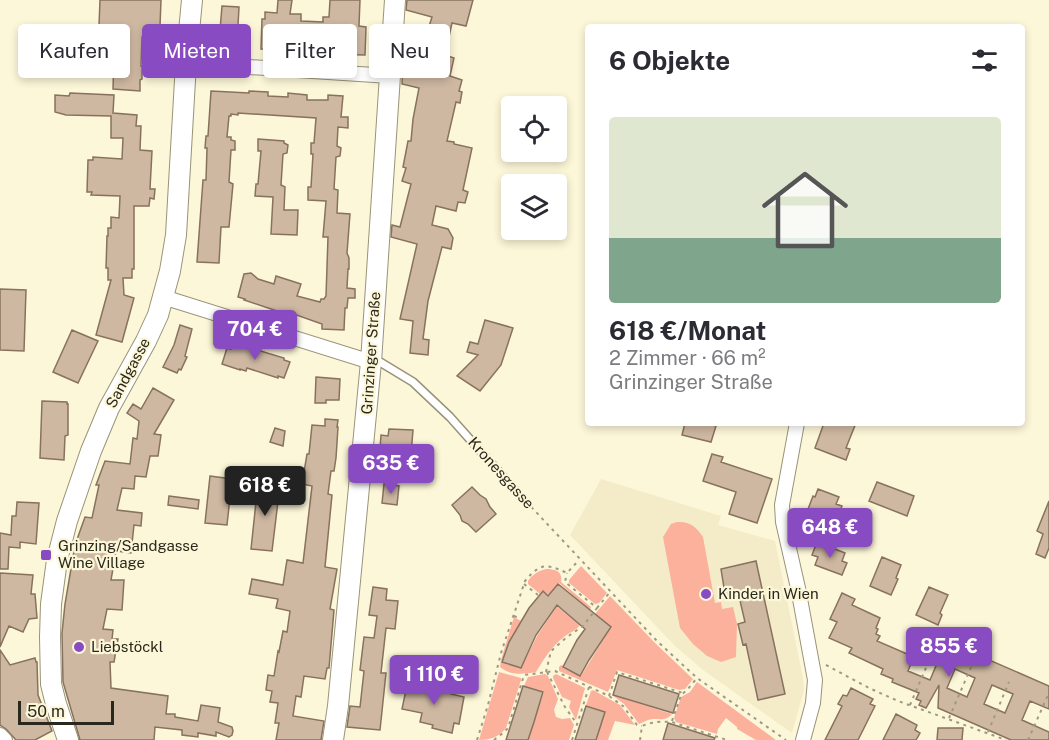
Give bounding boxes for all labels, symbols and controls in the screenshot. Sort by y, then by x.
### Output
chip: Kaufen [18,24,130,78]
chip: Mieten [142,24,251,78]
chip: Filter [263,24,357,78]
chip: Neu [369,24,450,78]
icon: filters [968,44,1001,77]
text: 6 Objekte [609,45,730,76]
map controls [501,96,567,240]
button: locate [501,96,567,162]
icon: home [751,156,859,264]
button: layers [501,174,567,240]
street label: Grinzinger Straße [358,291,383,415]
pin: 704 € [213,310,297,361]
text: 618 €/Monat [609,315,766,346]
text: 704 € [227,317,283,341]
street label: Sandgasse [102,335,153,411]
text: 2 Zimmer · 66 m² [609,346,765,370]
text: Grinzinger Straße [609,370,773,394]
street label: Kronesgasse [465,433,538,512]
pin: 635 € [349,444,433,495]
text: 635 € [362,451,420,475]
pin: 618 € [223,466,307,517]
text: 618 € [239,473,291,497]
pin: 648 € [788,508,872,559]
text: 648 € [801,515,859,539]
place label: Grinzing/Sandgasse Wine Village [58,537,198,571]
marker: Grinzing/Sandgasse Wine Village [39,548,53,562]
place label: Kinder in Wien [718,585,819,602]
marker: Kinder in Wien [699,587,713,601]
pin: 855 € [907,627,991,678]
text: 855 € [920,634,978,658]
place label: Liebstöckl [91,638,163,655]
marker: Liebstöckl [72,640,86,654]
pin: 1 110 € [379,655,489,706]
text: 1 110 € [404,662,464,686]
scale bar [18,698,114,726]
text: 50 m [27,702,65,721]

